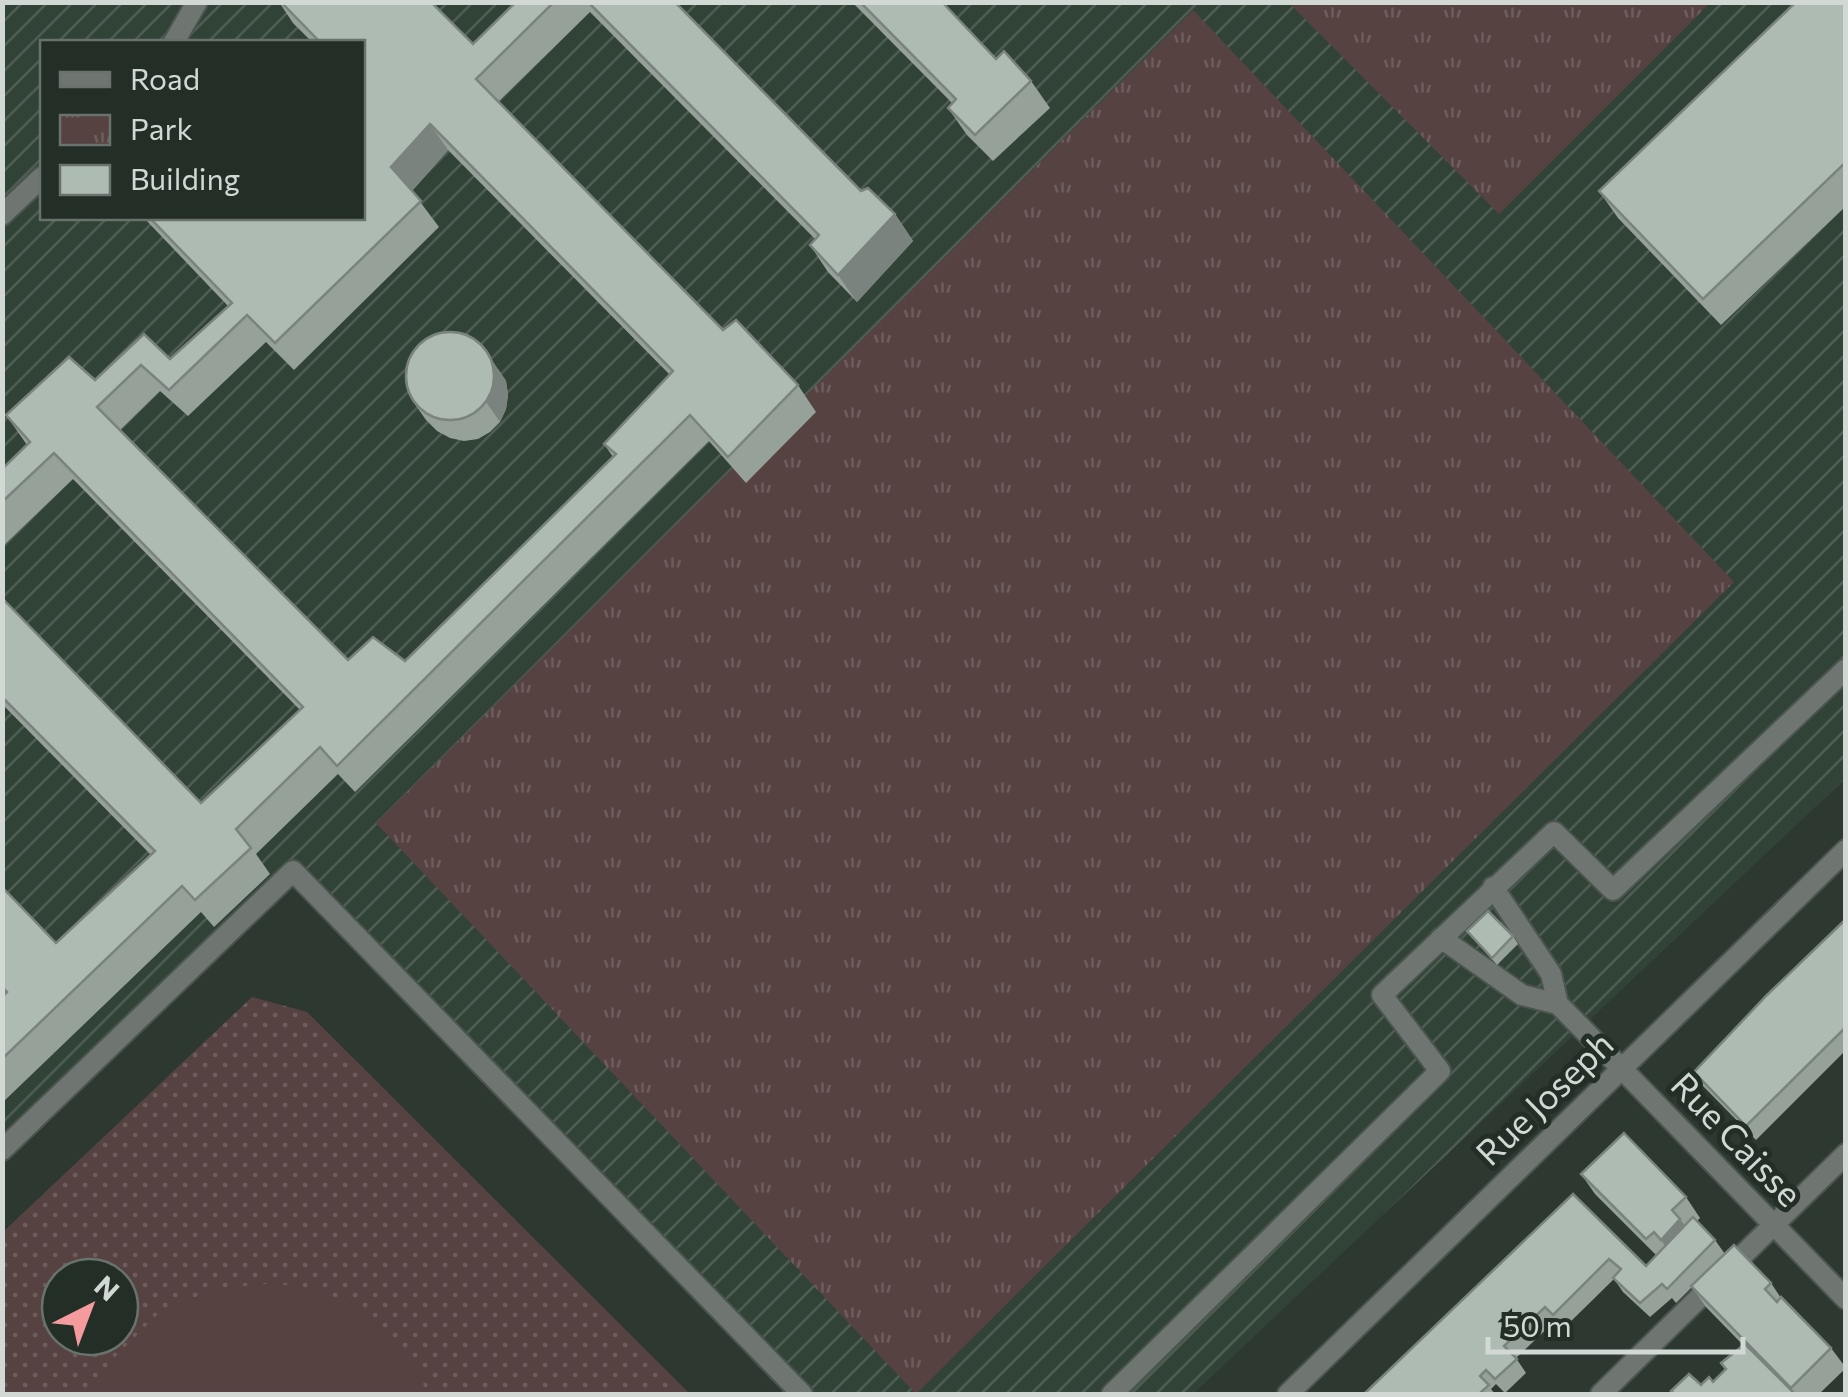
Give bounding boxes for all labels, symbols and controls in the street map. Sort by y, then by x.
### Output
legend [40,40,365,220]
text: Road [130,59,200,96]
text: Park [130,109,193,146]
text: Building [130,159,240,196]
street label: Rue Joseph [1466,1021,1621,1173]
street label: Rue Caisse [1663,1062,1812,1214]
north arrow [40,1257,140,1357]
text: N [88,1268,127,1307]
scale bar [1488,1292,1743,1354]
text: 50 m [1503,1306,1572,1343]

